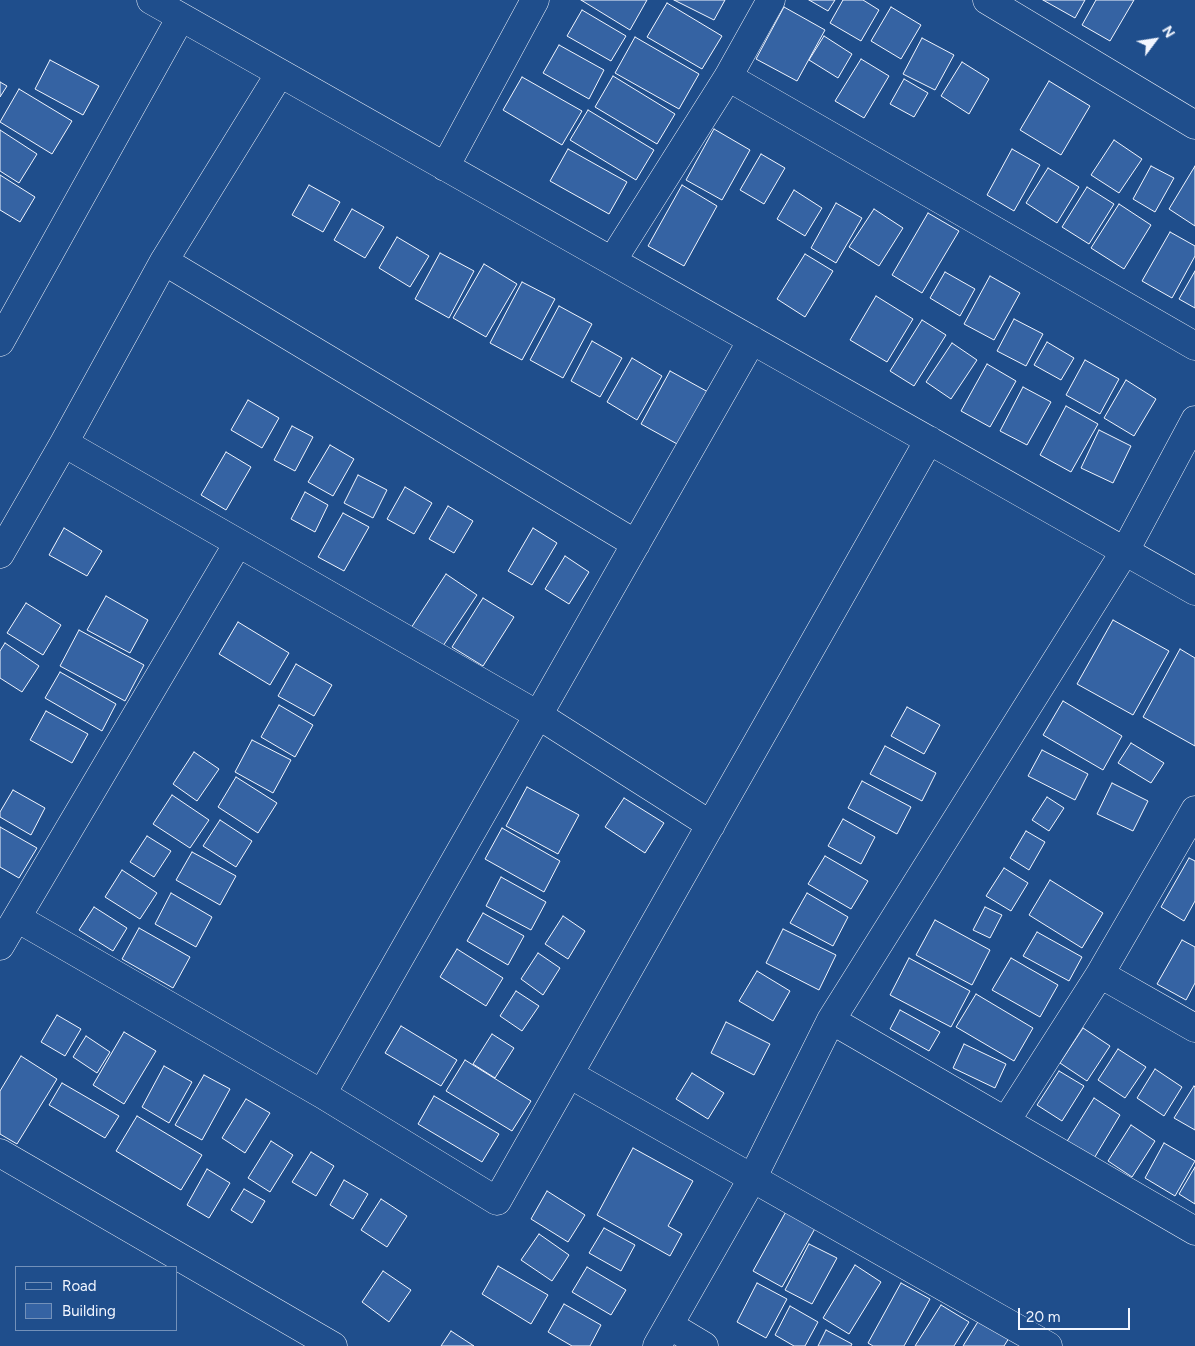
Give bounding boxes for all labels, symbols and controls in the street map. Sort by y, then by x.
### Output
north arrow [1130,15,1180,65]
text: N [1158,23,1178,41]
legend [15,1266,178,1331]
text: Road [62,1277,97,1295]
scale bar [1020,1298,1132,1330]
text: Building [62,1302,116,1320]
text: 20 m [1026,1308,1060,1326]

